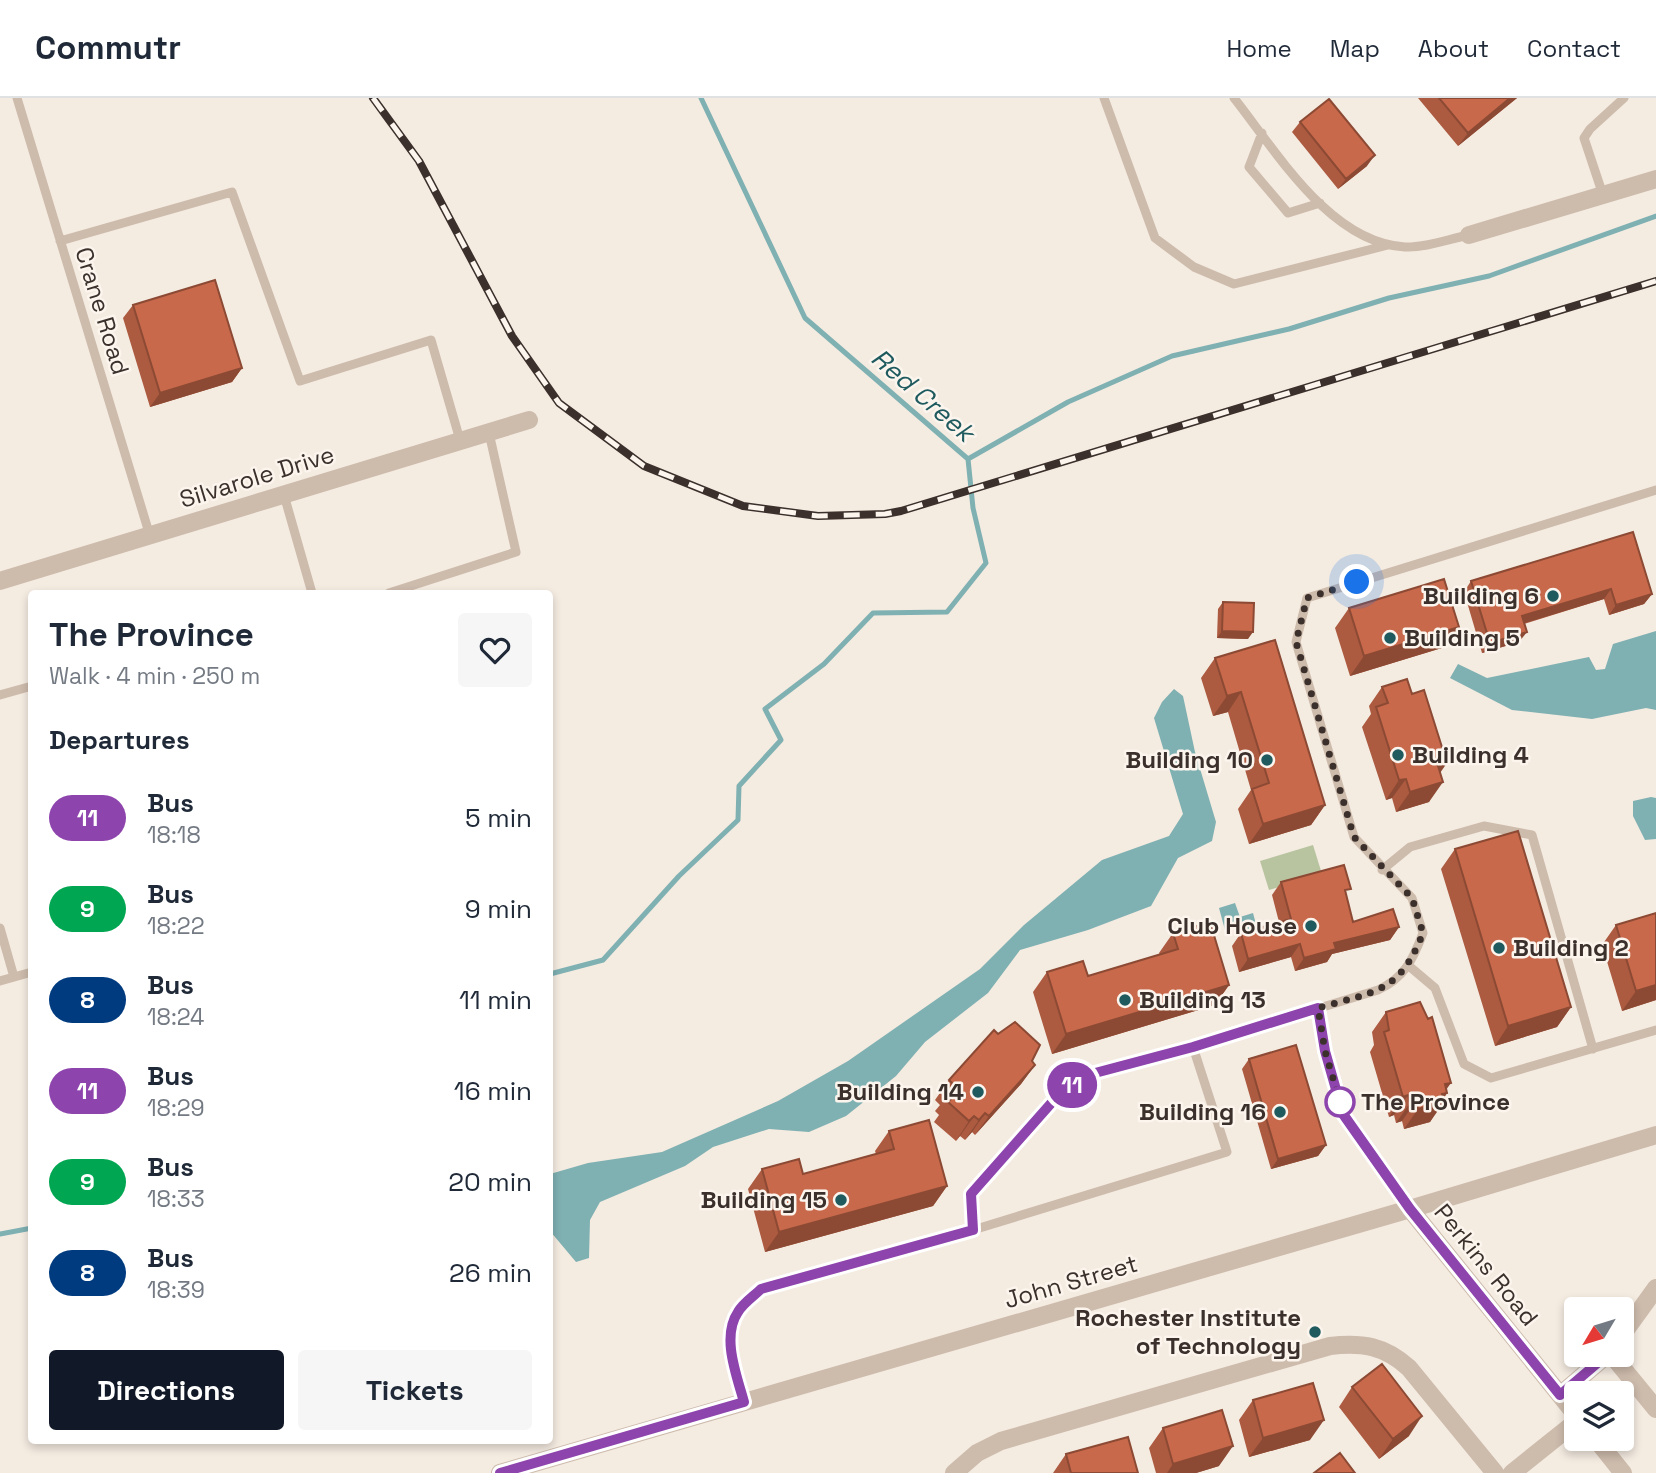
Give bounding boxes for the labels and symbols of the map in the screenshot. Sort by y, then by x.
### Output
street label: Crane Road [68,243,137,378]
water label: Red Creek [864,341,984,451]
street label: Silvarole Drive [176,438,338,515]
your location [1339,564,1374,599]
place label: Building 6 [1423,580,1539,611]
marker: Building 6 [1545,588,1561,604]
place label: Building 5 [1404,622,1520,653]
marker: Building 5 [1382,630,1398,646]
place label: Building 4 [1412,739,1529,770]
place label: Building 10 [1125,744,1253,775]
marker: Building 4 [1390,747,1406,763]
marker: Building 10 [1259,752,1275,768]
place label: Club House [1167,910,1297,941]
marker: Club House [1303,918,1319,934]
place label: Building 2 [1513,932,1629,963]
marker: Building 2 [1491,940,1507,956]
place label: Building 13 [1139,984,1266,1015]
marker: Building 13 [1117,992,1133,1008]
line badge: 11 [1040,1062,1104,1108]
place label: Building 14 [837,1076,964,1107]
marker: Building 14 [970,1084,986,1100]
place label: The Province [1361,1086,1510,1117]
marker: The Province [1325,1087,1355,1117]
place label: Building 16 [1139,1096,1266,1127]
marker: Building 16 [1272,1104,1288,1120]
place label: Building 15 [700,1184,827,1215]
marker: Building 15 [833,1192,849,1208]
street label: Perkins Road [1428,1197,1545,1332]
street label: John Street [1001,1248,1141,1315]
north arrow [1564,1297,1634,1367]
place label: Rochester Institute of Technology [1075,1302,1301,1361]
marker: Rochester Institute of Technology [1307,1324,1323,1340]

